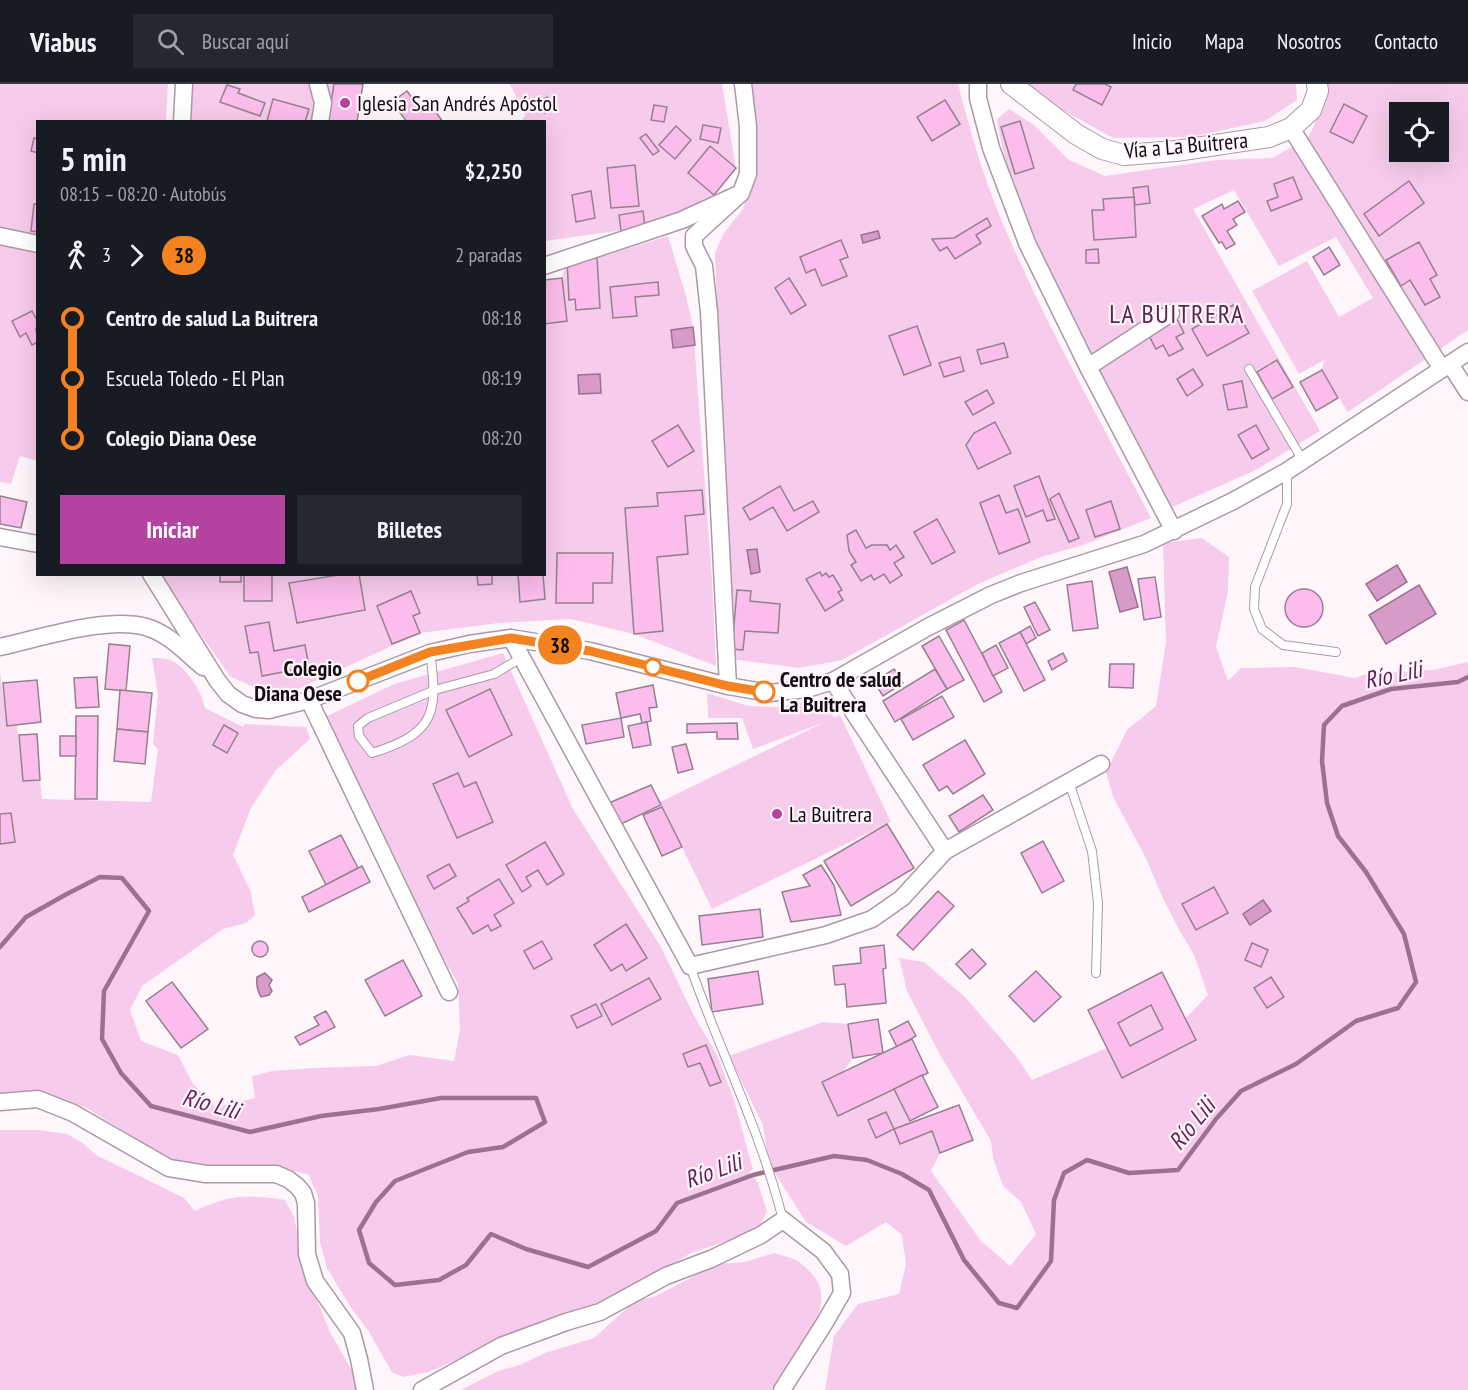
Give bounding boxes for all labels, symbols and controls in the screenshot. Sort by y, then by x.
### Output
search box [133,14,553,68]
text: Viabus [30,23,97,60]
icon: search [154,25,187,58]
text: Buscar aquí [202,27,289,55]
text: Inicio [1132,28,1172,55]
text: Mapa [1205,28,1244,55]
text: Nosotros [1277,28,1341,55]
text: Contacto [1374,28,1438,55]
place label: Iglesia San Andrés Apóstol [357,89,558,117]
marker: Iglesia San Andrés Apóstol [338,96,352,110]
map controls [1389,102,1449,162]
button: locate [1389,102,1449,162]
street label: Vía a La Buitrera [1122,126,1249,164]
text: 5 min [60,137,127,180]
text: $2,250 [465,157,522,185]
text: 08:15 – 08:20 · Autobús [60,181,226,207]
icon: walk [60,239,93,272]
icon: forward [120,239,153,272]
text: 3 [102,242,111,268]
text: 38 [174,242,194,269]
text: 2 paradas [455,242,522,268]
district label: LA BUITRERA [1109,297,1245,330]
text: Centro de salud La Buitrera [106,304,318,332]
text: 08:18 [482,305,522,331]
text: Escuela Toledo - El Plan [106,364,284,392]
text: 08:19 [482,365,522,391]
text: Colegio Diana Oese [106,424,257,452]
text: 08:20 [482,425,522,451]
button: Iniciar [60,495,285,564]
button: Billetes [297,495,522,564]
line badge: 38 [533,626,587,664]
text: 38 [550,632,570,659]
water label: Río Lili [1361,653,1427,696]
place label: Colegio Diana Oese [254,654,342,707]
unlabelled marker [644,658,662,676]
place label: Centro de salud La Buitrera [780,665,902,718]
marker: Colegio Diana Oese [347,670,369,692]
marker: Centro de salud La Buitrera [753,681,775,703]
place label: La Buitrera [789,800,872,828]
marker: La Buitrera [770,807,784,821]
water label: Río Lili [179,1081,246,1127]
water label: Río Lili [1161,1089,1224,1156]
water label: Río Lili [680,1145,748,1195]

